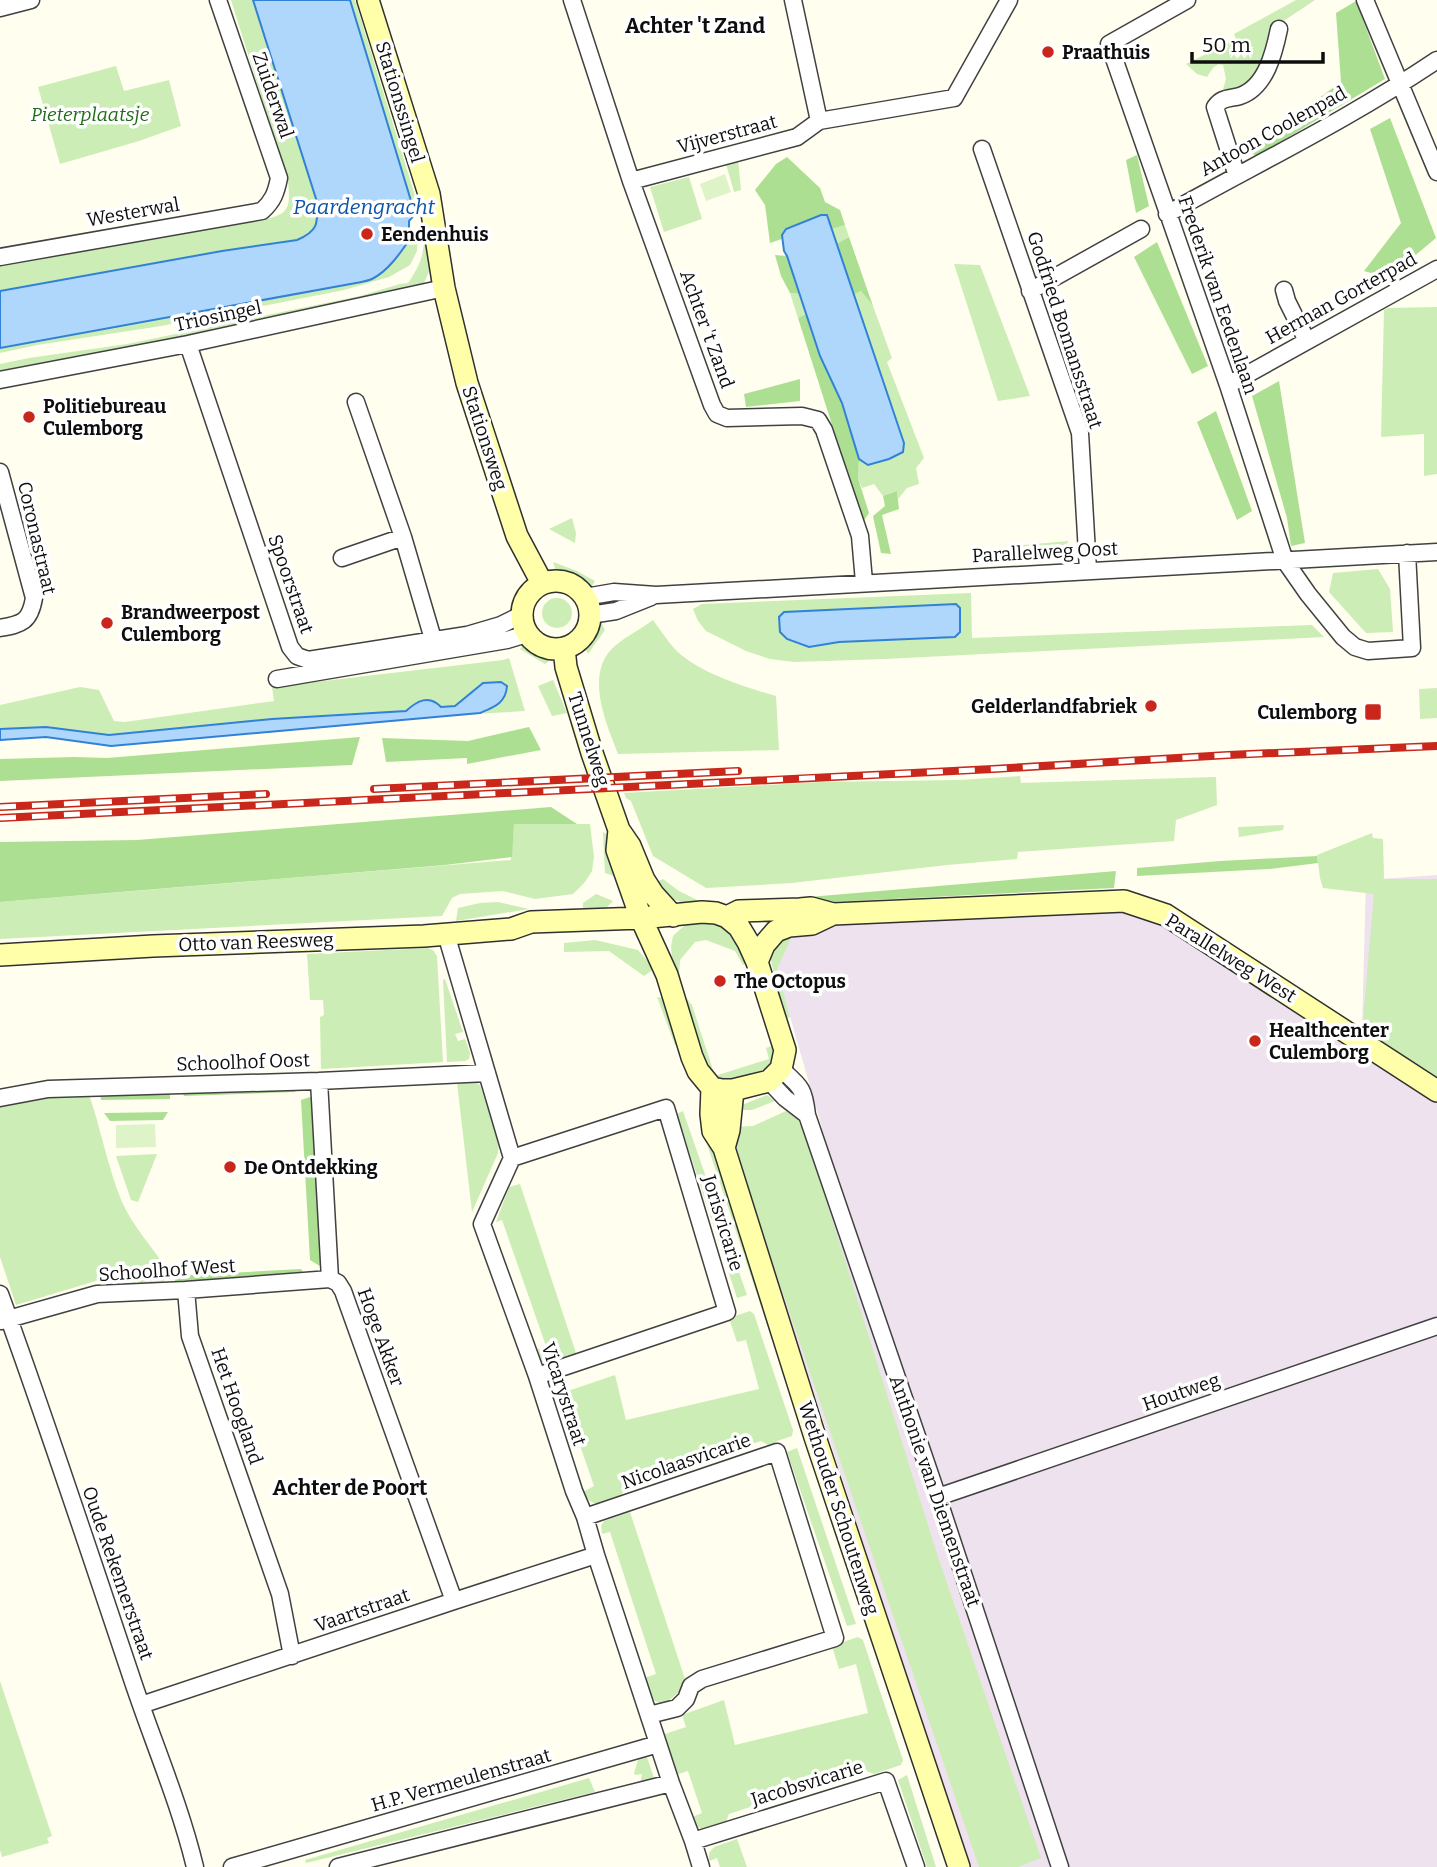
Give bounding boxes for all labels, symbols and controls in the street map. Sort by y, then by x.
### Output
district label: Achter 't Zand [625,13,765,39]
scale bar [1192,21,1323,65]
text: 50 m [1202,32,1251,58]
street label: Stationssingel [371,38,429,166]
place label: Praathuis [1062,41,1150,64]
marker: Praathuis [1040,44,1056,60]
street label: Zuiderwal [248,49,298,141]
street label: Antoon Coolenpad [1196,81,1350,181]
park label: Pieterplaatsje [31,103,150,126]
street label: Vijverstraat [675,110,779,158]
street label: Westerwal [85,193,181,231]
street label: Frederik van Eedenlaan [1173,193,1263,397]
water label: Paardengracht [293,194,436,220]
place label: Eendenhuis [381,223,489,246]
marker: Eendenhuis [359,226,375,242]
street label: Godfried Bomansstraat [1022,228,1108,432]
street label: Herman Gorterpad [1261,247,1421,349]
street label: Achter 't Zand [675,267,739,391]
street label: Triosingel [172,296,264,336]
street label: Stationsweg [457,383,513,493]
place label: Politiebureau Culemborg [43,395,166,440]
marker: Politiebureau Culemborg [21,409,37,425]
street label: Coronastraat [13,479,61,597]
street label: Spoorstraat [263,531,319,637]
street label: Parallelweg Oost [971,537,1119,567]
place label: Brandweerpost Culemborg [121,601,261,646]
marker: Brandweerpost Culemborg [99,615,115,631]
street label: Tunnelweg [563,689,615,789]
place label: Gelderlandfabriek [971,695,1138,718]
marker: Gelderlandfabriek [1143,698,1159,714]
place label: Culemborg [1257,701,1357,724]
marker: Culemborg [1363,702,1383,722]
street label: Parallelweg West [1161,909,1301,1008]
street label: Otto van Reesweg [178,928,335,956]
place label: The Octopus [734,970,846,993]
marker: The Octopus [712,973,728,989]
place label: Healthcenter Culemborg [1269,1019,1389,1064]
marker: Healthcenter Culemborg [1247,1033,1263,1049]
street label: Schoolhof Oost [176,1048,310,1076]
place label: De Ontdekking [244,1156,378,1179]
marker: De Ontdekking [222,1159,238,1175]
street label: Jorisvicarie [697,1171,748,1274]
street label: Schoolhof West [98,1254,236,1286]
street label: Hoge Akker [353,1285,410,1390]
street label: Vicarystraat [536,1339,592,1449]
street label: Het Hoogland [206,1345,268,1467]
street label: Houtweg [1139,1368,1223,1416]
street label: Anthonie van Diemenstraat [884,1372,986,1610]
street label: Wethouder Schoutenweg [794,1398,885,1618]
street label: Nicolaasvicarie [618,1428,754,1494]
district label: Achter de Poort [273,1475,428,1501]
street label: Oude Rekemerstraat [77,1483,159,1663]
street label: Vaartstraat [312,1583,413,1637]
street label: H.P. Vermeulenstraat [369,1743,554,1817]
street label: Jacobsvicarie [747,1755,866,1811]

